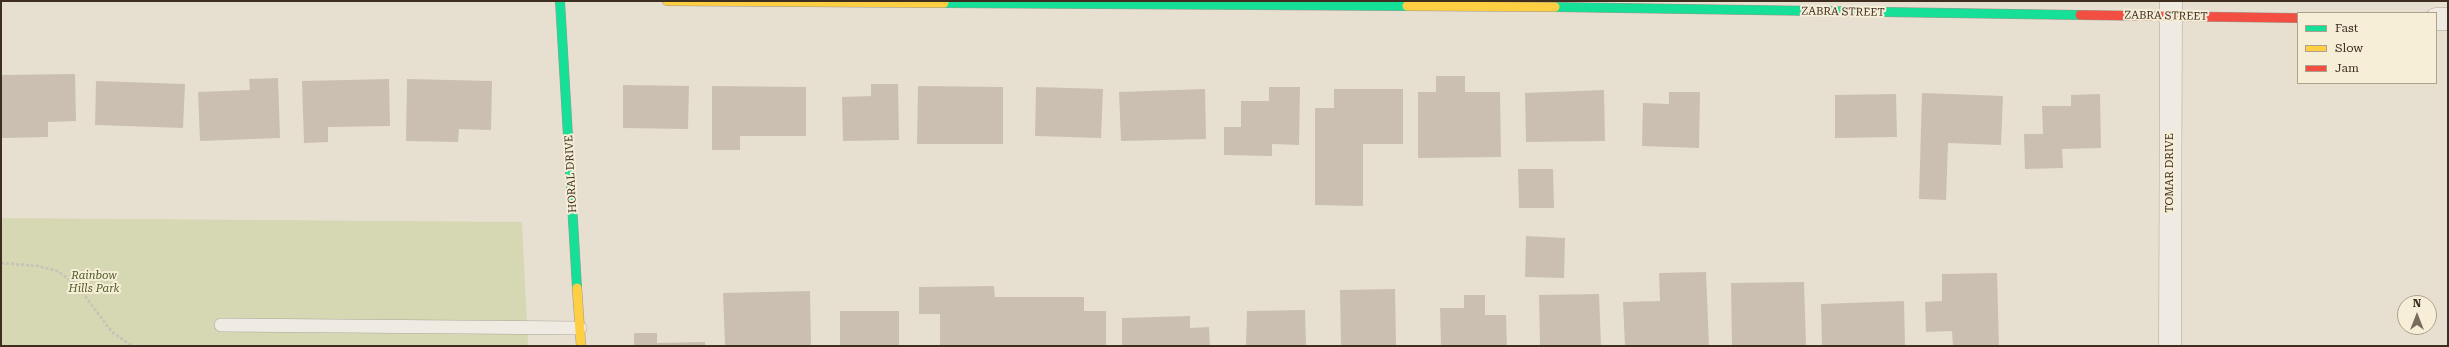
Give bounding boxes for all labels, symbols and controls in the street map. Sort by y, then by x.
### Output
street label: ZABRA STREET [1801,5,1885,19]
street label: ZABRA STREET [2124,9,2208,23]
legend [2297,12,2437,84]
text: Fast [2335,21,2358,35]
text: Slow [2335,41,2363,55]
text: Jam [2335,61,2359,75]
street label: TOMAR DRIVE [2163,133,2177,213]
street label: HORAL DRIVE [562,135,580,213]
park label: Rainbow Hills Park [68,269,120,295]
north arrow [2397,295,2437,335]
text: N [2413,297,2421,310]

